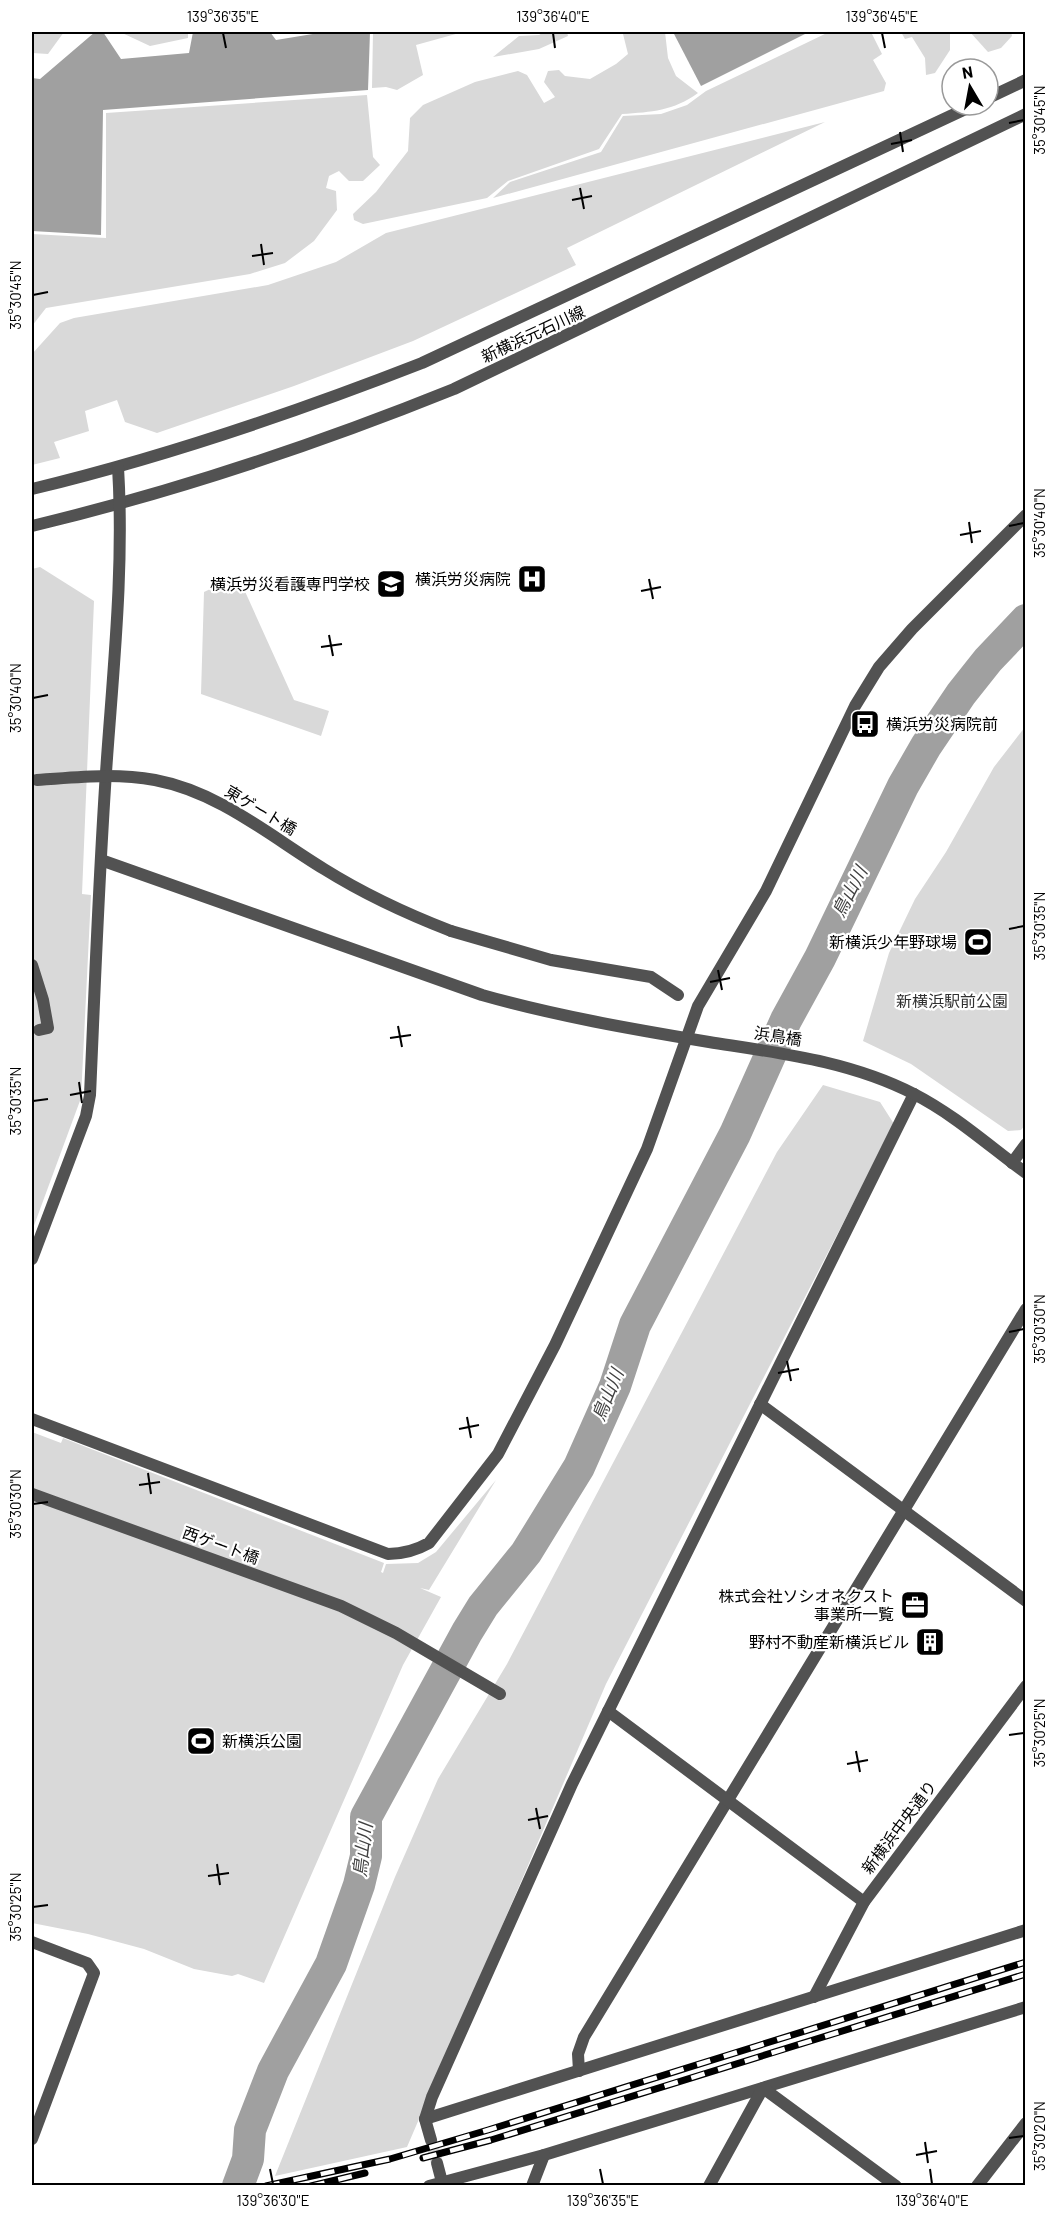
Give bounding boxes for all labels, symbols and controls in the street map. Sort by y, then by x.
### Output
text: 139°36'35"E [187,7,259,25]
text: 139°36'40"E [516,7,590,25]
text: 139°36'45"E [846,7,918,25]
north arrow [940,57,1000,117]
text: N [960,61,974,82]
text: 35°30'45"N [1030,85,1048,155]
text: 35°30'45"N [6,260,24,330]
street label: 新横浜元石川線 [478,301,588,366]
text: 35°30'40"N [1030,488,1048,558]
hospital icon: 横浜労災病院 [516,563,548,595]
school or university icon: 横浜労災看護専門学校 [375,568,407,600]
place label: 横浜労災病院 [415,569,511,588]
place label: 横浜労災看護専門学校 [210,574,370,593]
text: 35°30'40"N [6,663,24,733]
bus stop icon: 横浜労災病院前 [849,708,881,740]
place label: 横浜労災病院前 [886,714,998,733]
street label: 東ゲート橋 [222,781,300,838]
water label: 鳥山川 [827,861,872,921]
text: 35°30'35"N [1030,892,1048,960]
sports icon: 新横浜少年野球場 [962,926,994,958]
place label: 新横浜少年野球場 [829,932,957,951]
park label: 新横浜駅前公園 [896,991,1008,1010]
street label: 浜鳥橋 [753,1022,803,1049]
text: 35°30'35"N [6,1067,24,1135]
text: 35°30'30"N [1030,1294,1048,1364]
water label: 鳥山川 [587,1364,628,1424]
text: 35°30'30"N [6,1469,24,1539]
street label: 西ゲート橋 [180,1522,262,1567]
place label: 株式会社ソシオネクスト 事業所一覧 [718,1586,894,1623]
office icon: 株式会社ソシオネクスト 事業所一覧 [899,1589,931,1621]
building icon: 野村不動産新横浜ビル [914,1626,946,1658]
place label: 野村不動産新横浜ビル [749,1632,909,1651]
text: 35°30'25"N [1030,1698,1048,1768]
sports icon: 新横浜公園 [185,1725,217,1757]
place label: 新横浜公園 [222,1731,302,1750]
street label: 新横浜中央通り [857,1776,940,1877]
water label: 鳥山川 [348,1820,376,1878]
text: 35°30'25"N [6,1872,24,1942]
text: 35°30'20"N [1030,2101,1048,2171]
text: 139°36'30"E [236,2191,310,2209]
text: 139°36'35"E [567,2191,639,2209]
text: 139°36'40"E [895,2191,969,2209]

